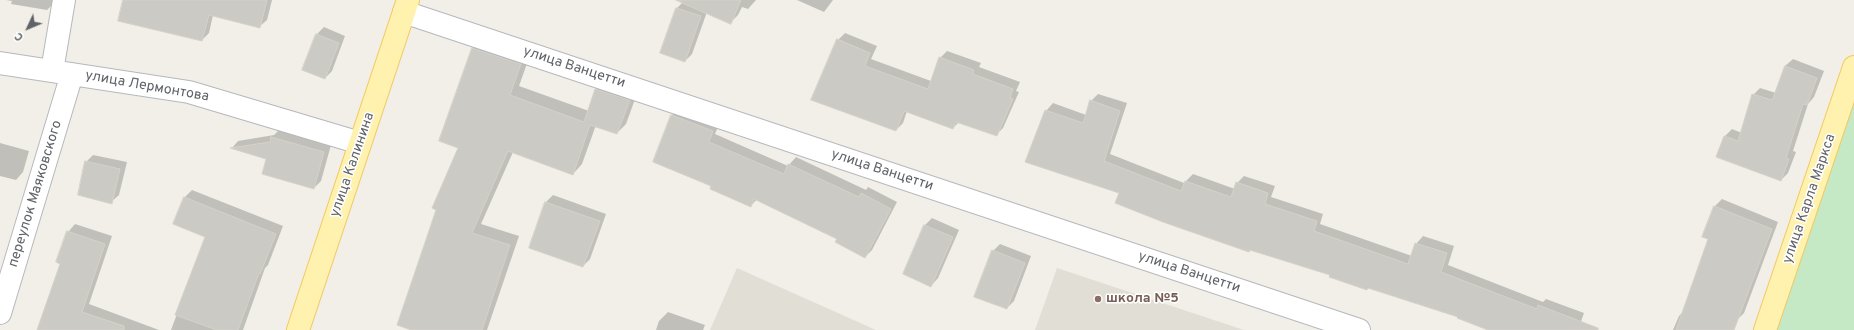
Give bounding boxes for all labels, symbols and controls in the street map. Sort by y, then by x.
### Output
north arrow [8,8,48,48]
text: С [12,29,27,44]
street label: улица Ванцетти [521,44,627,92]
street label: улица Лермонтова [84,68,210,106]
street label: улица Калинина [327,110,379,220]
street label: переулок Маяковского [6,119,66,269]
street label: улица Карла Маркса [1780,132,1840,266]
street label: улица Ванцетти [829,147,935,195]
street label: улица Ванцетти [1136,249,1242,297]
place label: школа №5 [1106,291,1179,307]
marker: школа №5 [1093,294,1103,304]

